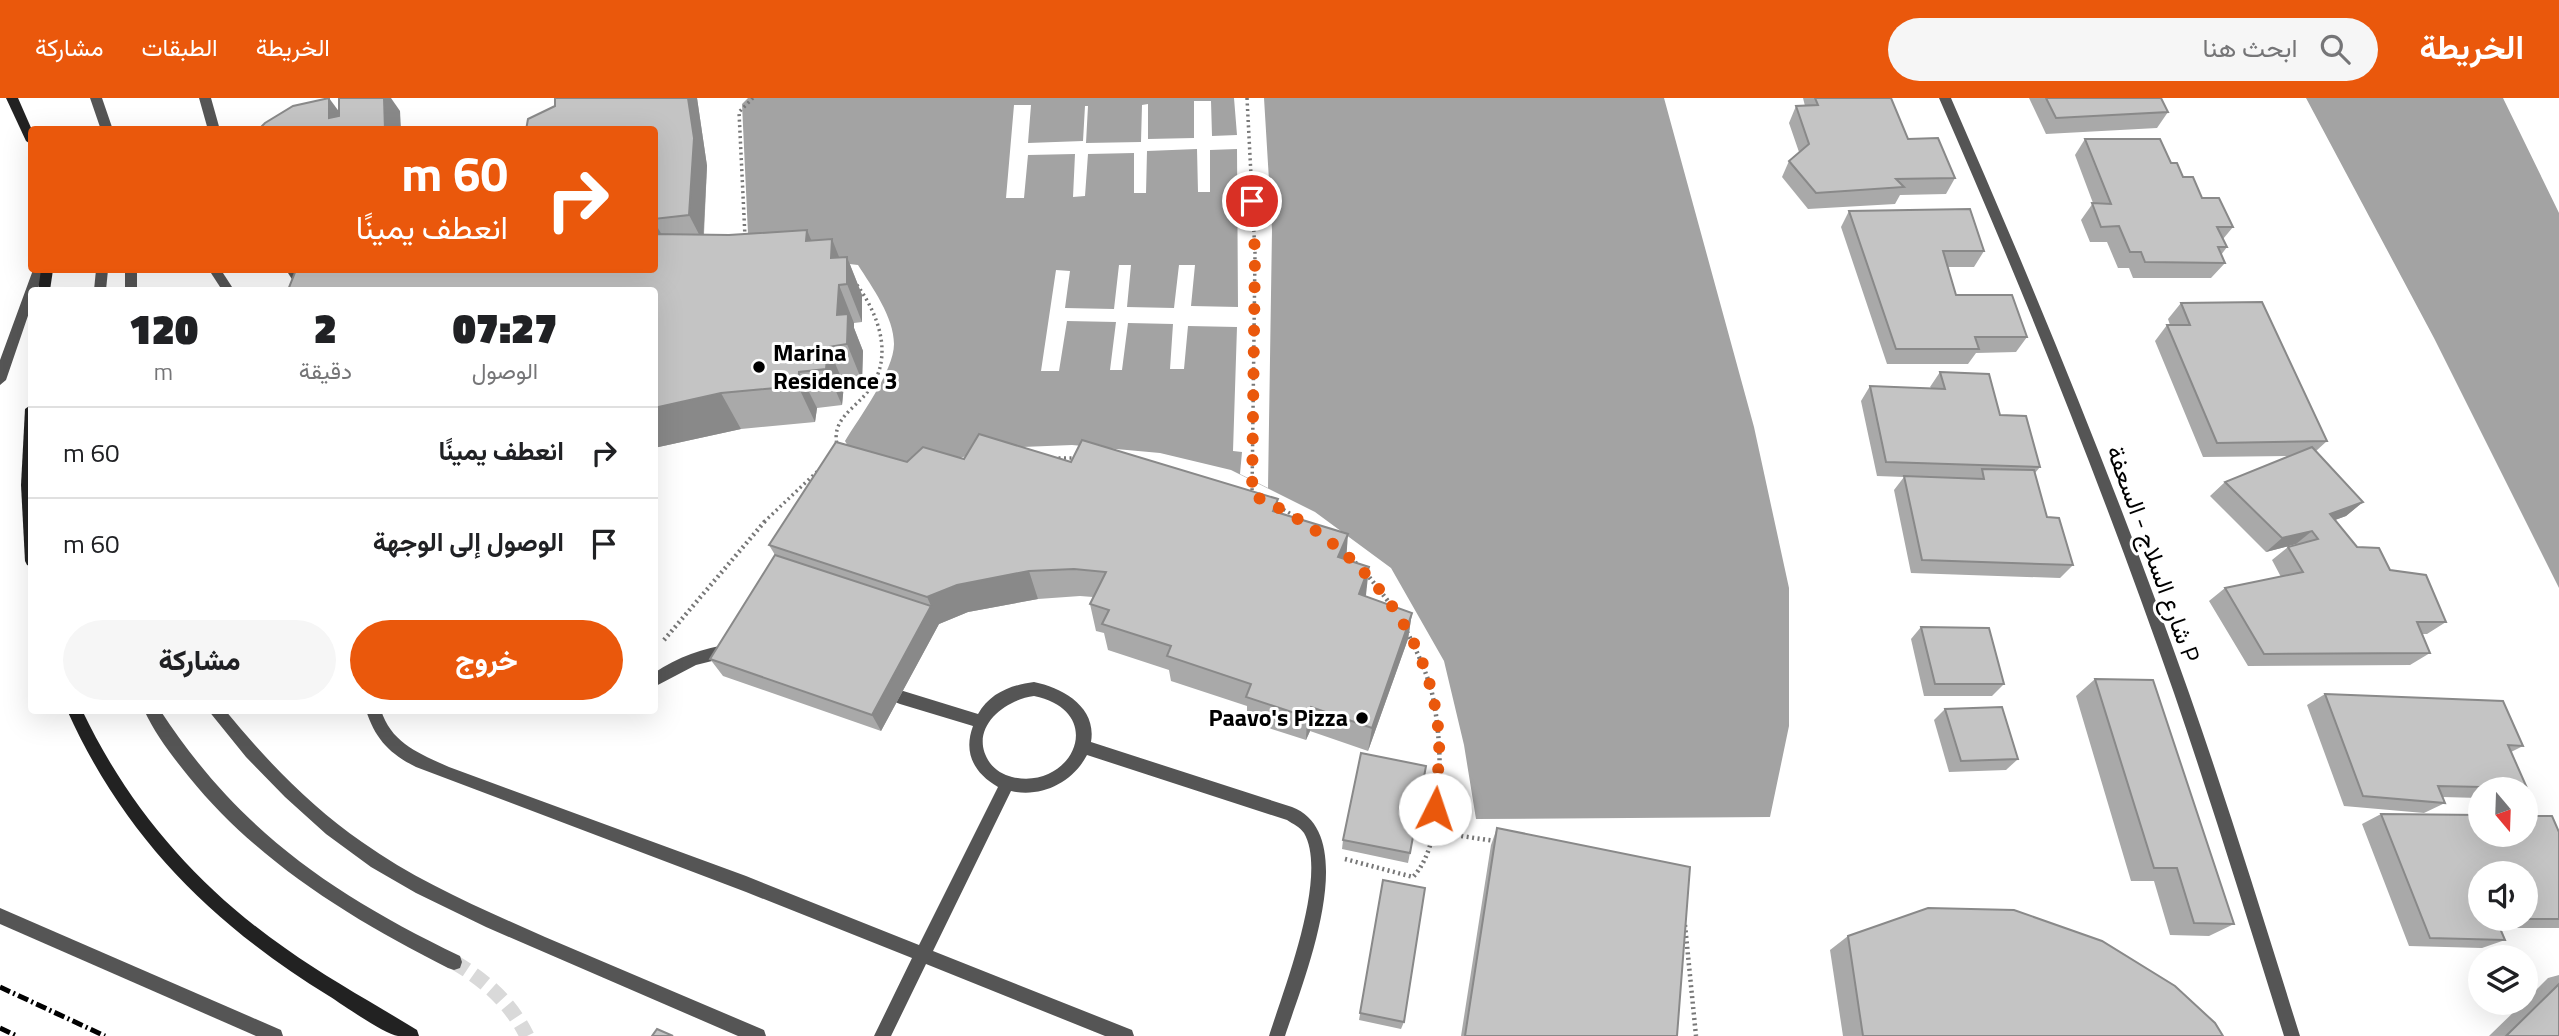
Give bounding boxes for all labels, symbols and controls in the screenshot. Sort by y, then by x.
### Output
search box [1888,18,2378,81]
text: الخريطة [2420,22,2524,72]
text: ابحث هنا [2203,28,2298,67]
text: مشاركة [35,29,103,65]
text: الطبقات [141,29,218,65]
text: الخريطة [256,29,330,65]
icon: search [2316,30,2354,68]
text: 60 m [401,135,508,210]
icon: right [532,154,623,245]
pin [1222,171,1282,231]
icon: arrive [1233,182,1271,220]
text: انعطف يمينًا [356,203,508,251]
text: 2 [314,295,337,359]
text: 07:27 [453,295,557,359]
text: 120 [129,296,198,360]
place label: Marina Residence 3 [773,334,898,398]
text: دقيقة [299,353,352,388]
text: الوصول [472,353,538,388]
text: m [154,354,173,389]
marker: Marina Residence 3 [751,359,767,375]
text: انعطف يمينًا [438,431,564,470]
text: 60 m [63,433,120,472]
icon: right [585,434,623,472]
street label: شارع السلاج - السعفة P [2098,440,2210,667]
text: الوصول إلى الوجهة [373,522,564,561]
text: 60 m [63,524,120,563]
icon: arrive [585,525,623,563]
button: مشاركة [63,620,336,700]
button: خروج [350,620,623,700]
place label: Paavo's Pizza [1209,699,1348,735]
marker: Paavo's Pizza [1354,710,1370,726]
position arrow [1398,772,1472,846]
north arrow [2468,777,2538,847]
map controls [2468,777,2538,1015]
button: sound [2468,861,2538,931]
button: layers [2468,945,2538,1015]

